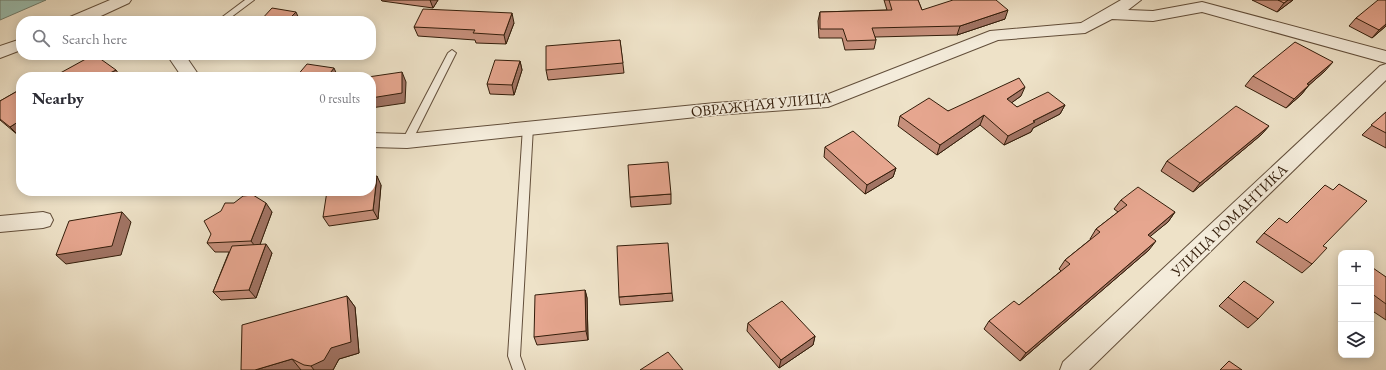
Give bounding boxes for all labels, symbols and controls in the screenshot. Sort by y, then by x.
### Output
search box [16,16,376,60]
icon: search [30,27,52,49]
text: Search here [62,29,127,48]
text: Nearby [32,87,84,109]
street label: ОВРАЖНАЯ УЛИЦА [690,87,833,121]
text: 0 results [319,90,360,107]
street label: УЛИЦА РОМАНТИКА [1166,159,1292,281]
map controls [1338,250,1374,358]
button: + [1338,250,1374,286]
button: − [1338,286,1374,322]
button: layers [1338,322,1374,358]

